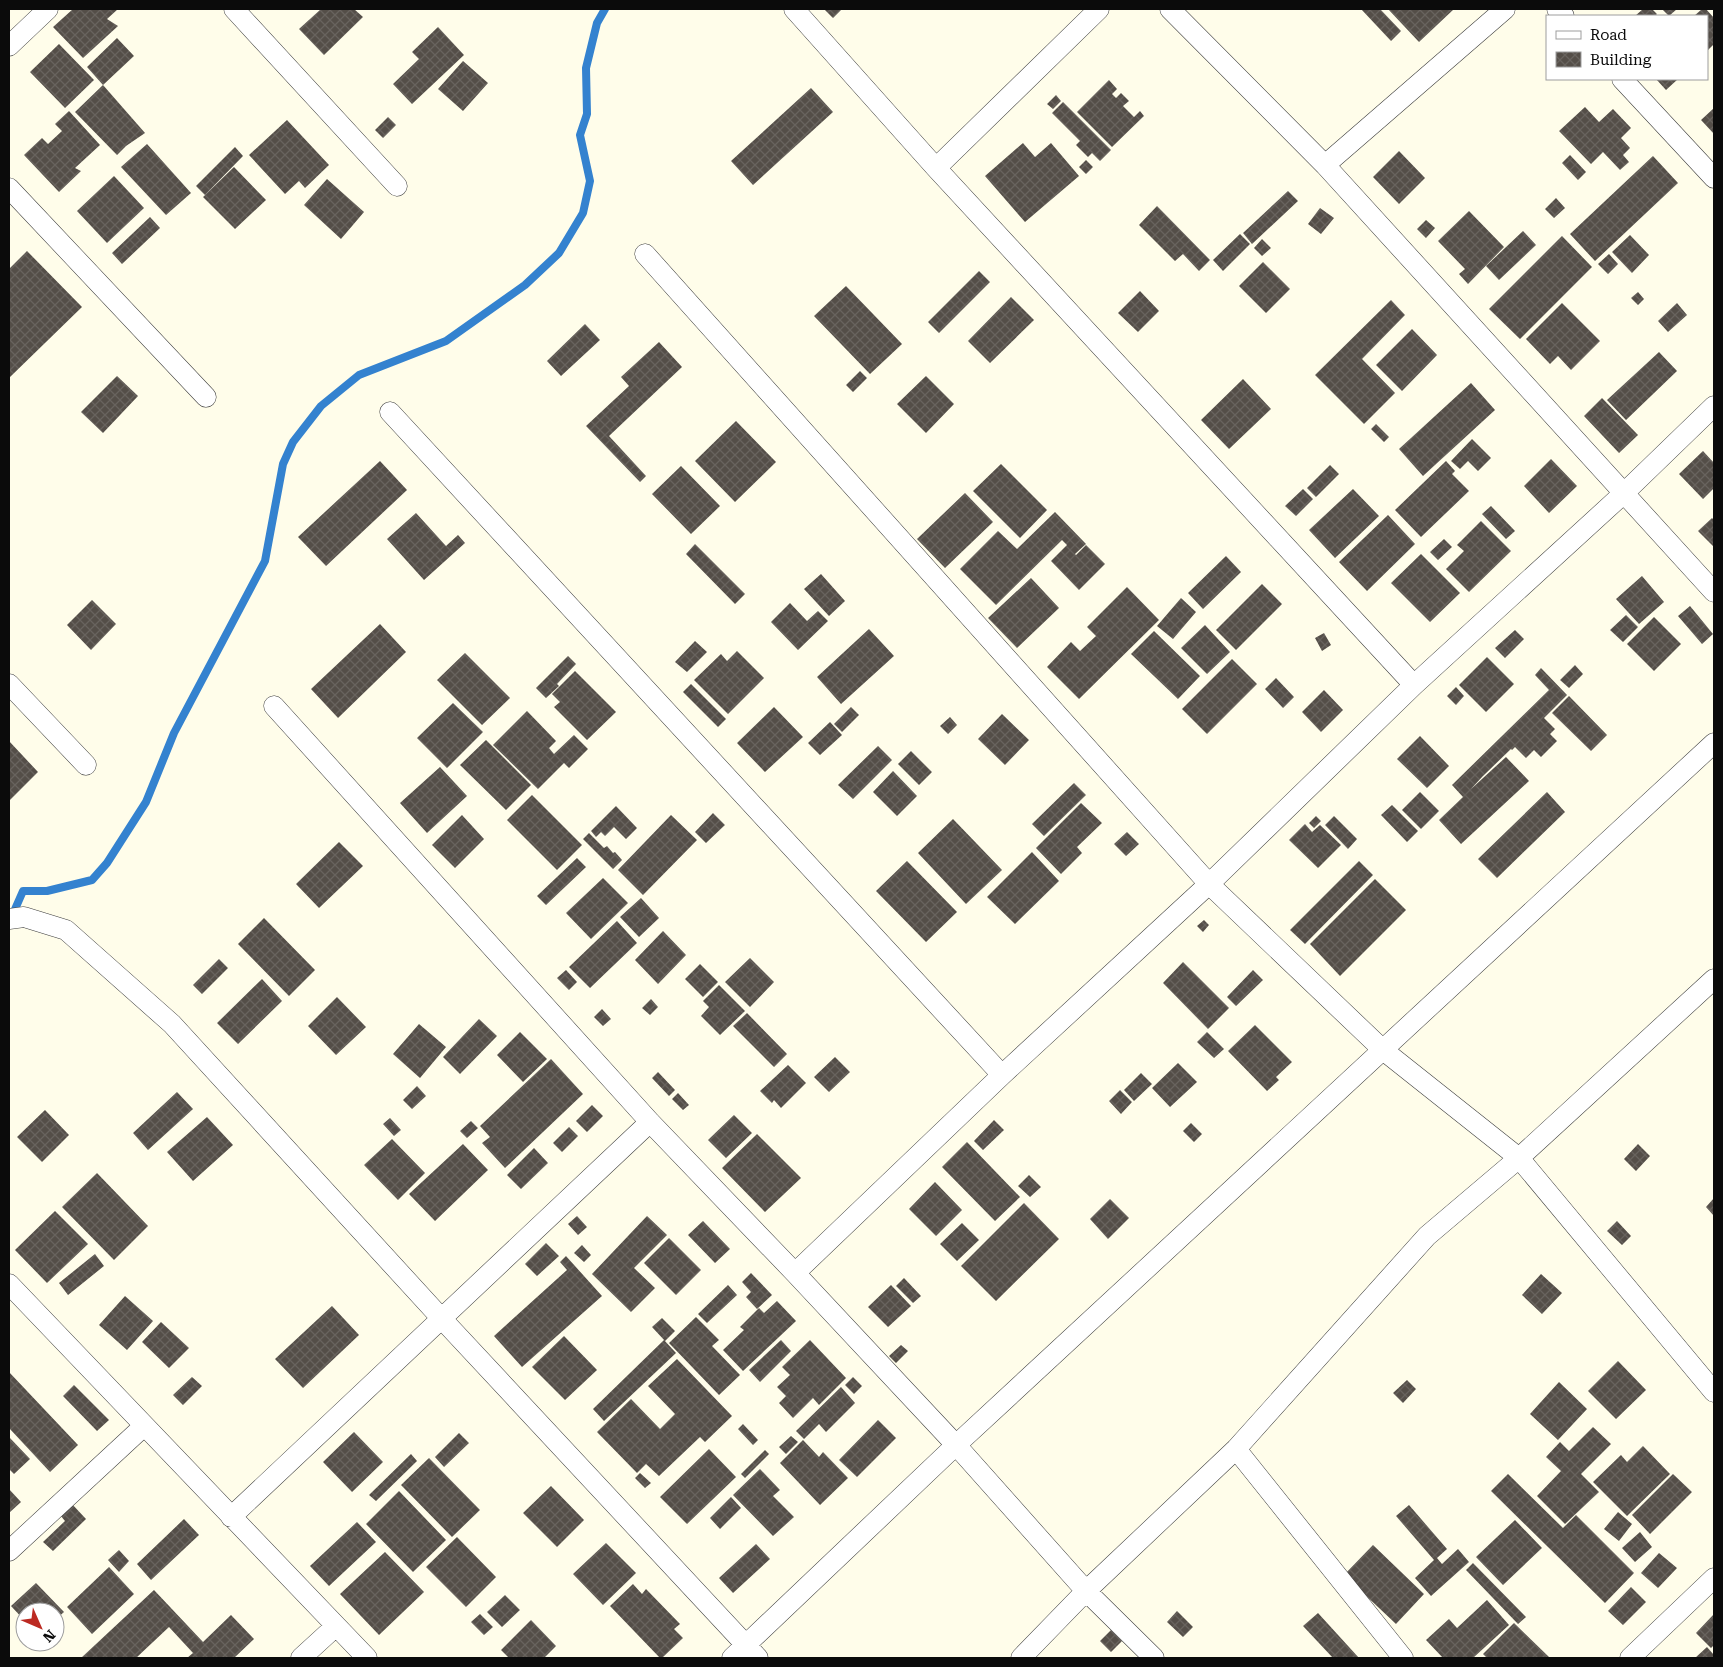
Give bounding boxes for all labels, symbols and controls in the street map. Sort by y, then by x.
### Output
legend [1546,15,1708,80]
text: Road [1590,26,1627,44]
text: Building [1590,51,1652,69]
north arrow [15,1602,65,1652]
text: N [40,1627,59,1646]

